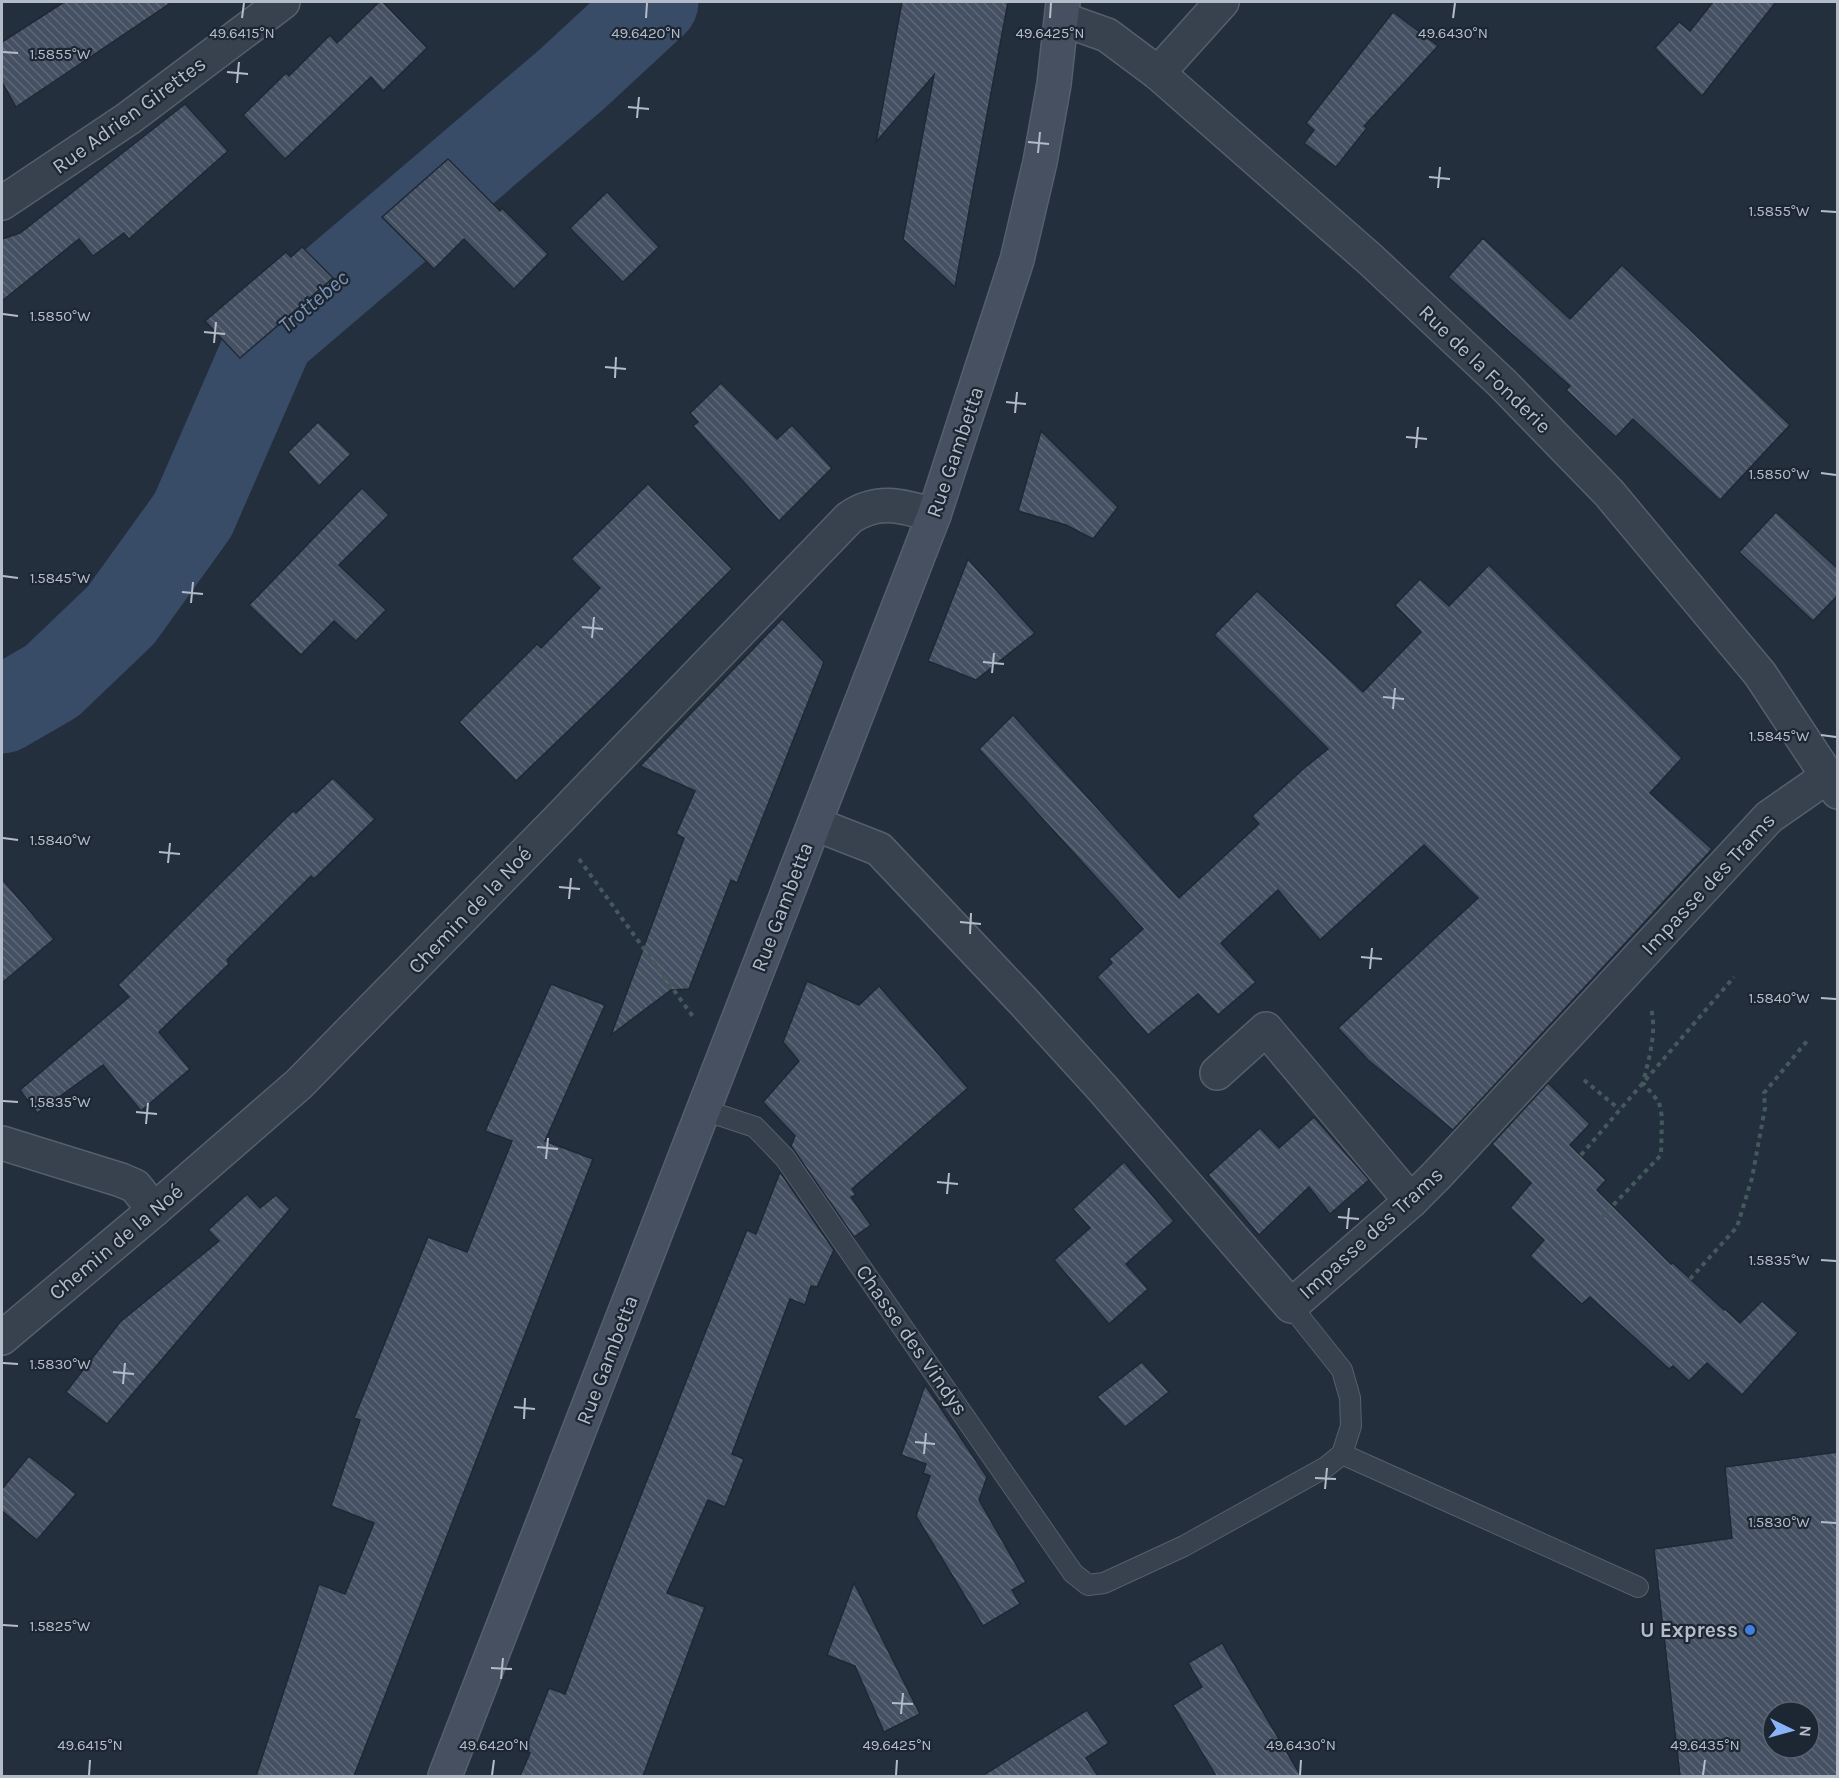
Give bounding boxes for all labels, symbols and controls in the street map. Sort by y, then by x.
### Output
text: 49.6415°N [209,24,275,42]
text: 49.6420°N [611,24,681,42]
text: 49.6425°N [1015,24,1085,42]
text: 49.6430°N [1418,24,1488,42]
text: 1.5855°W [30,45,91,63]
street label: Rue Adrien Girettes [48,51,210,179]
text: 1.5855°W [1749,202,1810,220]
water label: Trottebec [273,265,354,339]
street label: Rue de la Fonderie [1414,300,1556,438]
text: 1.5850°W [29,307,91,325]
street label: Rue Gambetta [921,383,989,521]
text: 1.5850°W [1748,465,1810,483]
text: 1.5845°W [30,569,91,587]
text: 1.5845°W [1749,727,1810,745]
street label: Impasse des Trams [1636,808,1780,960]
text: 1.5840°W [29,831,91,849]
street label: Rue Gambetta [746,839,818,975]
street label: Chemin de la Noé [403,842,537,978]
text: 1.5840°W [1748,989,1810,1007]
text: 1.5835°W [29,1093,91,1111]
street label: Impasse des Trams [1294,1162,1448,1304]
street label: Chemin de la Noé [44,1179,188,1305]
text: 1.5835°W [1748,1251,1810,1269]
street label: Chasse des Vindys [851,1260,973,1420]
street label: Rue Gambetta [571,1292,643,1428]
text: 1.5830°W [29,1355,91,1373]
text: 1.5830°W [1748,1513,1810,1531]
text: 1.5825°W [30,1617,91,1635]
place label: U Express [1640,1618,1738,1642]
marker: U Express [1743,1623,1757,1637]
north arrow [1761,1700,1821,1760]
text: N [1795,1725,1815,1738]
text: 49.6415°N [57,1736,123,1754]
text: 49.6420°N [459,1736,529,1754]
text: 49.6425°N [862,1736,932,1754]
text: 49.6430°N [1266,1736,1336,1754]
text: 49.6435°N [1670,1736,1740,1754]

